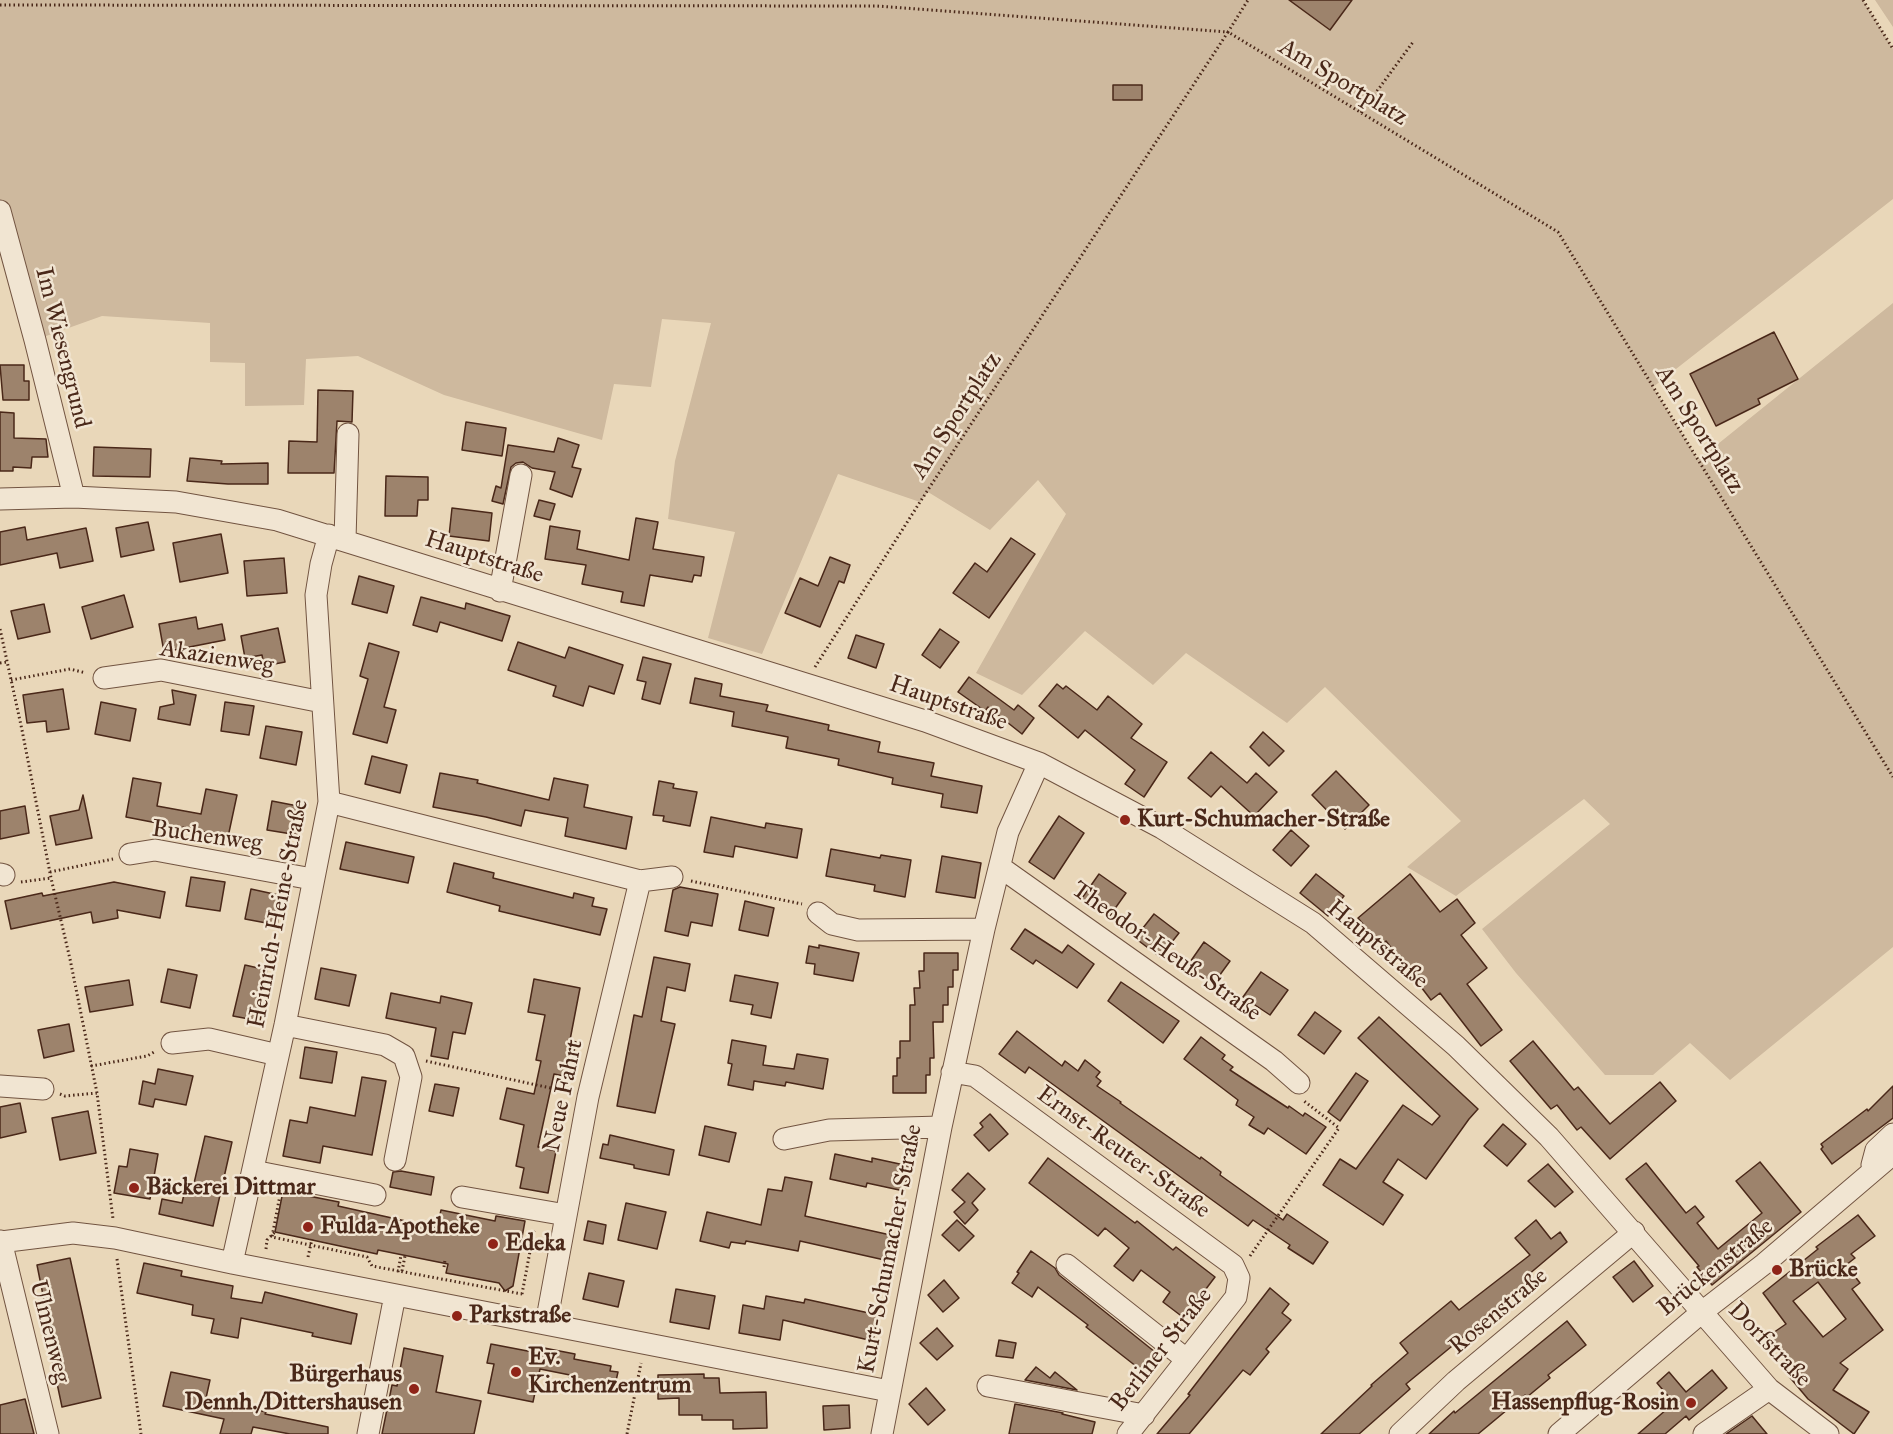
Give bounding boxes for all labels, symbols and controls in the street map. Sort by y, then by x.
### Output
street label: Am Sportplatz [1273,33,1413,133]
street label: Im Wiesengrund [28,265,96,431]
street label: Am Sportplatz [905,347,1009,485]
street label: Am Sportplatz [1648,361,1750,499]
street label: Hauptstraße [421,525,547,591]
street label: Akazienweg [158,635,276,681]
street label: Hauptstraße [885,670,1011,738]
street label: Heinrich-Heine-Straße [243,797,315,1031]
place label: Kurt-Schumacher-Straße [1137,806,1390,834]
marker: Kurt-Schumacher-Straße [1118,813,1132,827]
street label: Buchenweg [150,815,264,859]
street label: Theodor-Heuß-Straße [1066,876,1266,1028]
street label: Hauptstraße [1321,894,1433,996]
street label: Neue Fahrt [538,1037,590,1155]
street label: Ernst-Reuter-Straße [1031,1081,1215,1225]
street label: Kurt-Schumacher-Straße [853,1122,929,1376]
place label: Bäckerei Dittmar [146,1174,315,1202]
marker: Bäckerei Dittmar [127,1181,141,1195]
place label: Fulda-Apotheke [320,1213,480,1241]
street label: Brückenstraße [1652,1213,1780,1323]
marker: Fulda-Apotheke [301,1220,315,1234]
place label: Edeka [505,1230,565,1258]
marker: Edeka [486,1237,500,1251]
place label: Brücke [1789,1256,1858,1284]
street label: Rosenstraße [1444,1263,1554,1361]
marker: Brücke [1770,1263,1784,1277]
street label: Ulmenweg [22,1278,76,1386]
street label: Berliner Straße [1105,1282,1219,1418]
street label: Dorfstraße [1721,1296,1817,1394]
place label: Parkstraße [469,1302,571,1330]
marker: Parkstraße [450,1309,464,1323]
place label: Ev. Kirchenzentrum [528,1344,691,1400]
place label: Bürgerhaus Dennh./Dittershausen [184,1361,402,1417]
marker: Ev. Kirchenzentrum [509,1365,523,1379]
marker: Bürgerhaus Dennh./Dittershausen [407,1382,421,1396]
place label: Hassenpflug-Rosin [1491,1389,1679,1417]
marker: Hassenpflug-Rosin [1684,1396,1698,1410]

